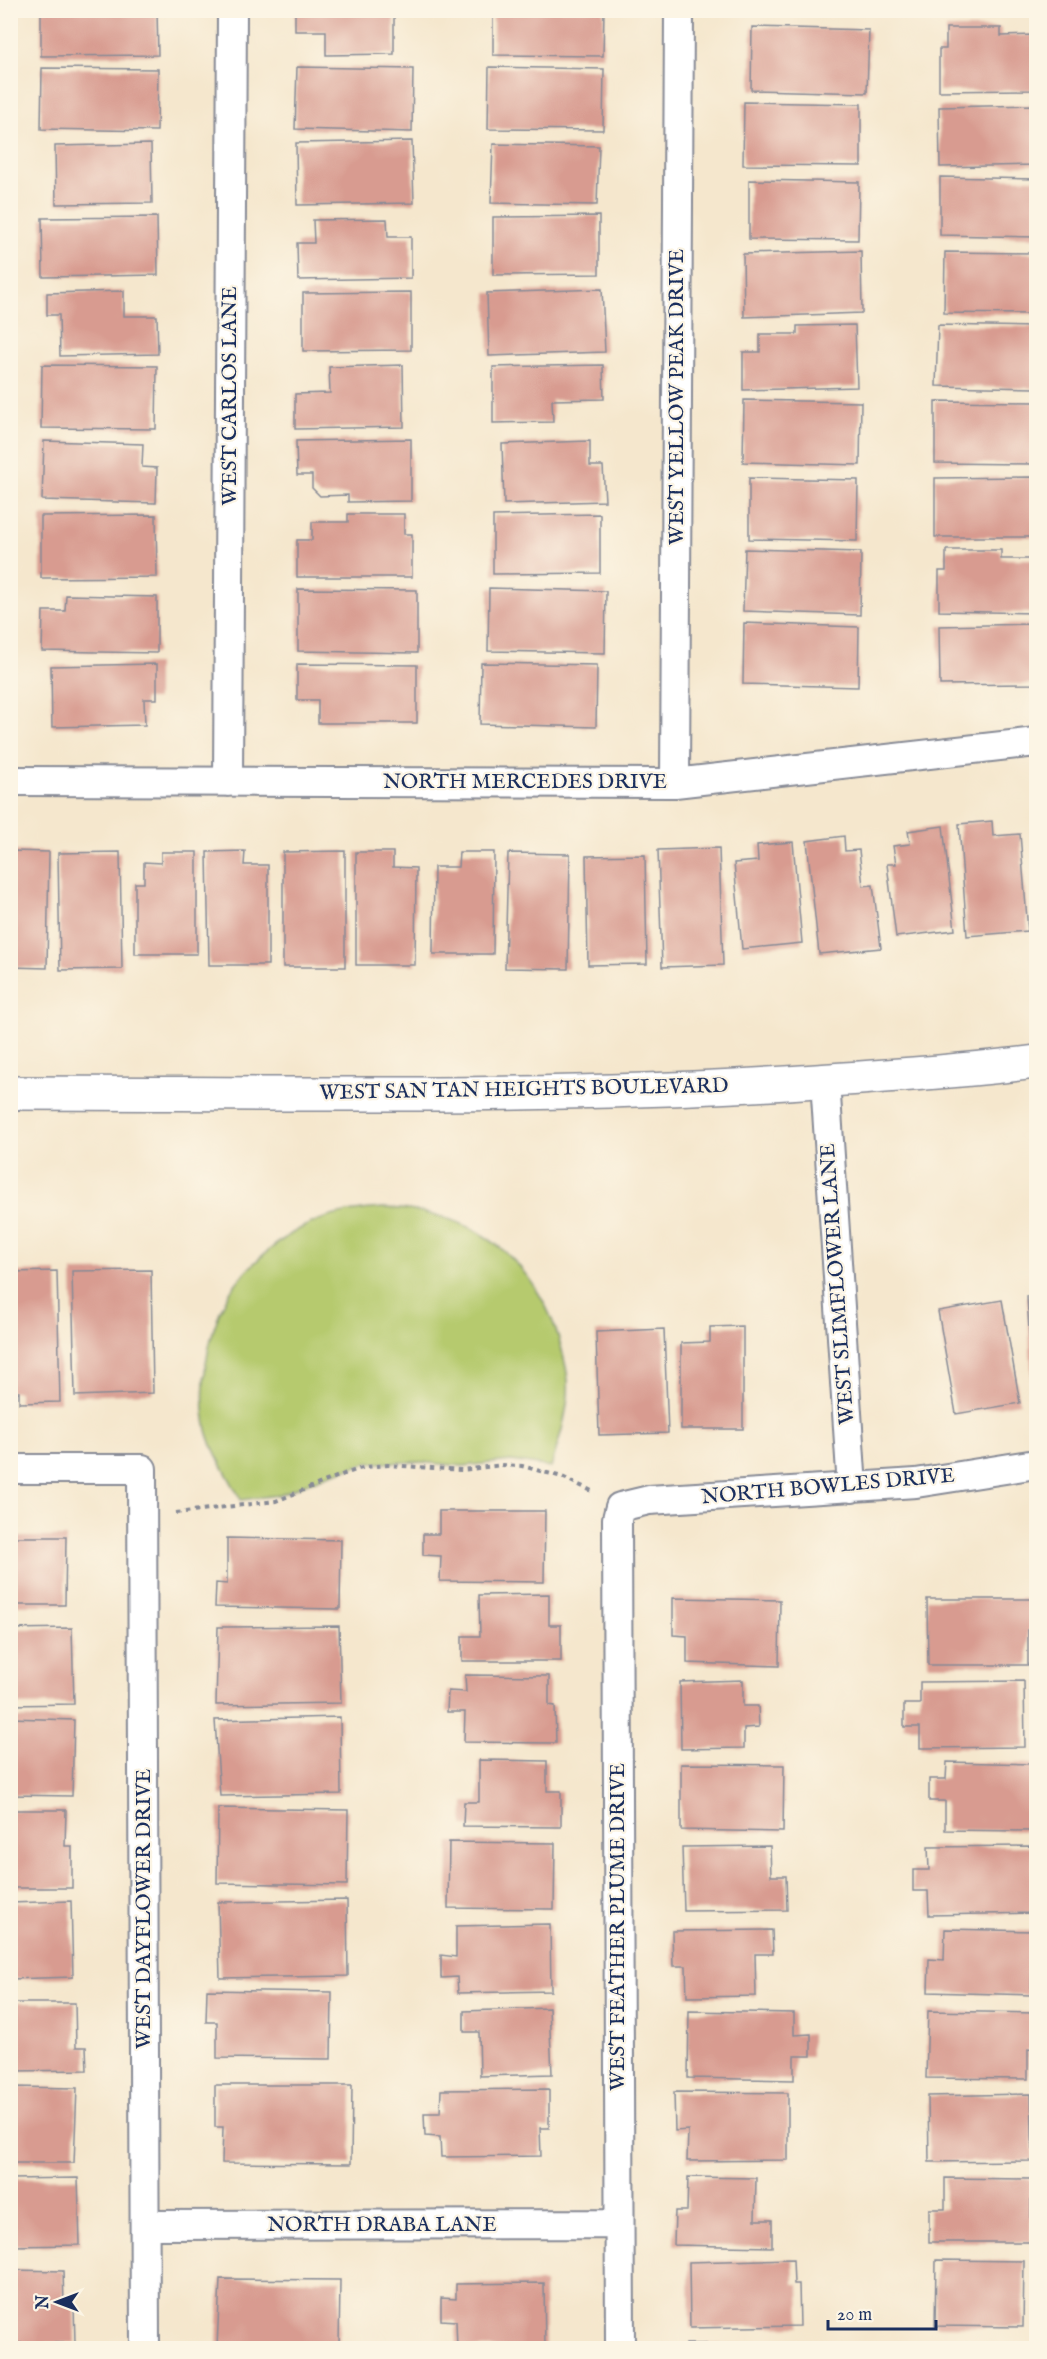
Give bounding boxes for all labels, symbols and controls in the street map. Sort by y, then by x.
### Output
street label: WEST YELLOW PEAK DRIVE [664,249,691,545]
street label: WEST CARLOS LANE [217,286,244,506]
street label: NORTH MERCEDES DRIVE [383,769,667,796]
street label: WEST SAN TAN HEIGHTS BOULEVARD [319,1073,729,1107]
street label: WEST SLIMFLOWER LANE [815,1142,861,1426]
street label: NORTH BOWLES DRIVE [700,1462,956,1512]
street label: WEST FEATHER PLUME DRIVE [605,1763,632,2091]
street label: WEST DAYFLOWER DRIVE [131,1769,158,2049]
street label: NORTH DRABA LANE [267,2212,497,2239]
north arrow [27,2272,87,2332]
scale bar [828,2293,936,2331]
text: N [34,2295,54,2310]
text: 20 m [837,2304,872,2327]

